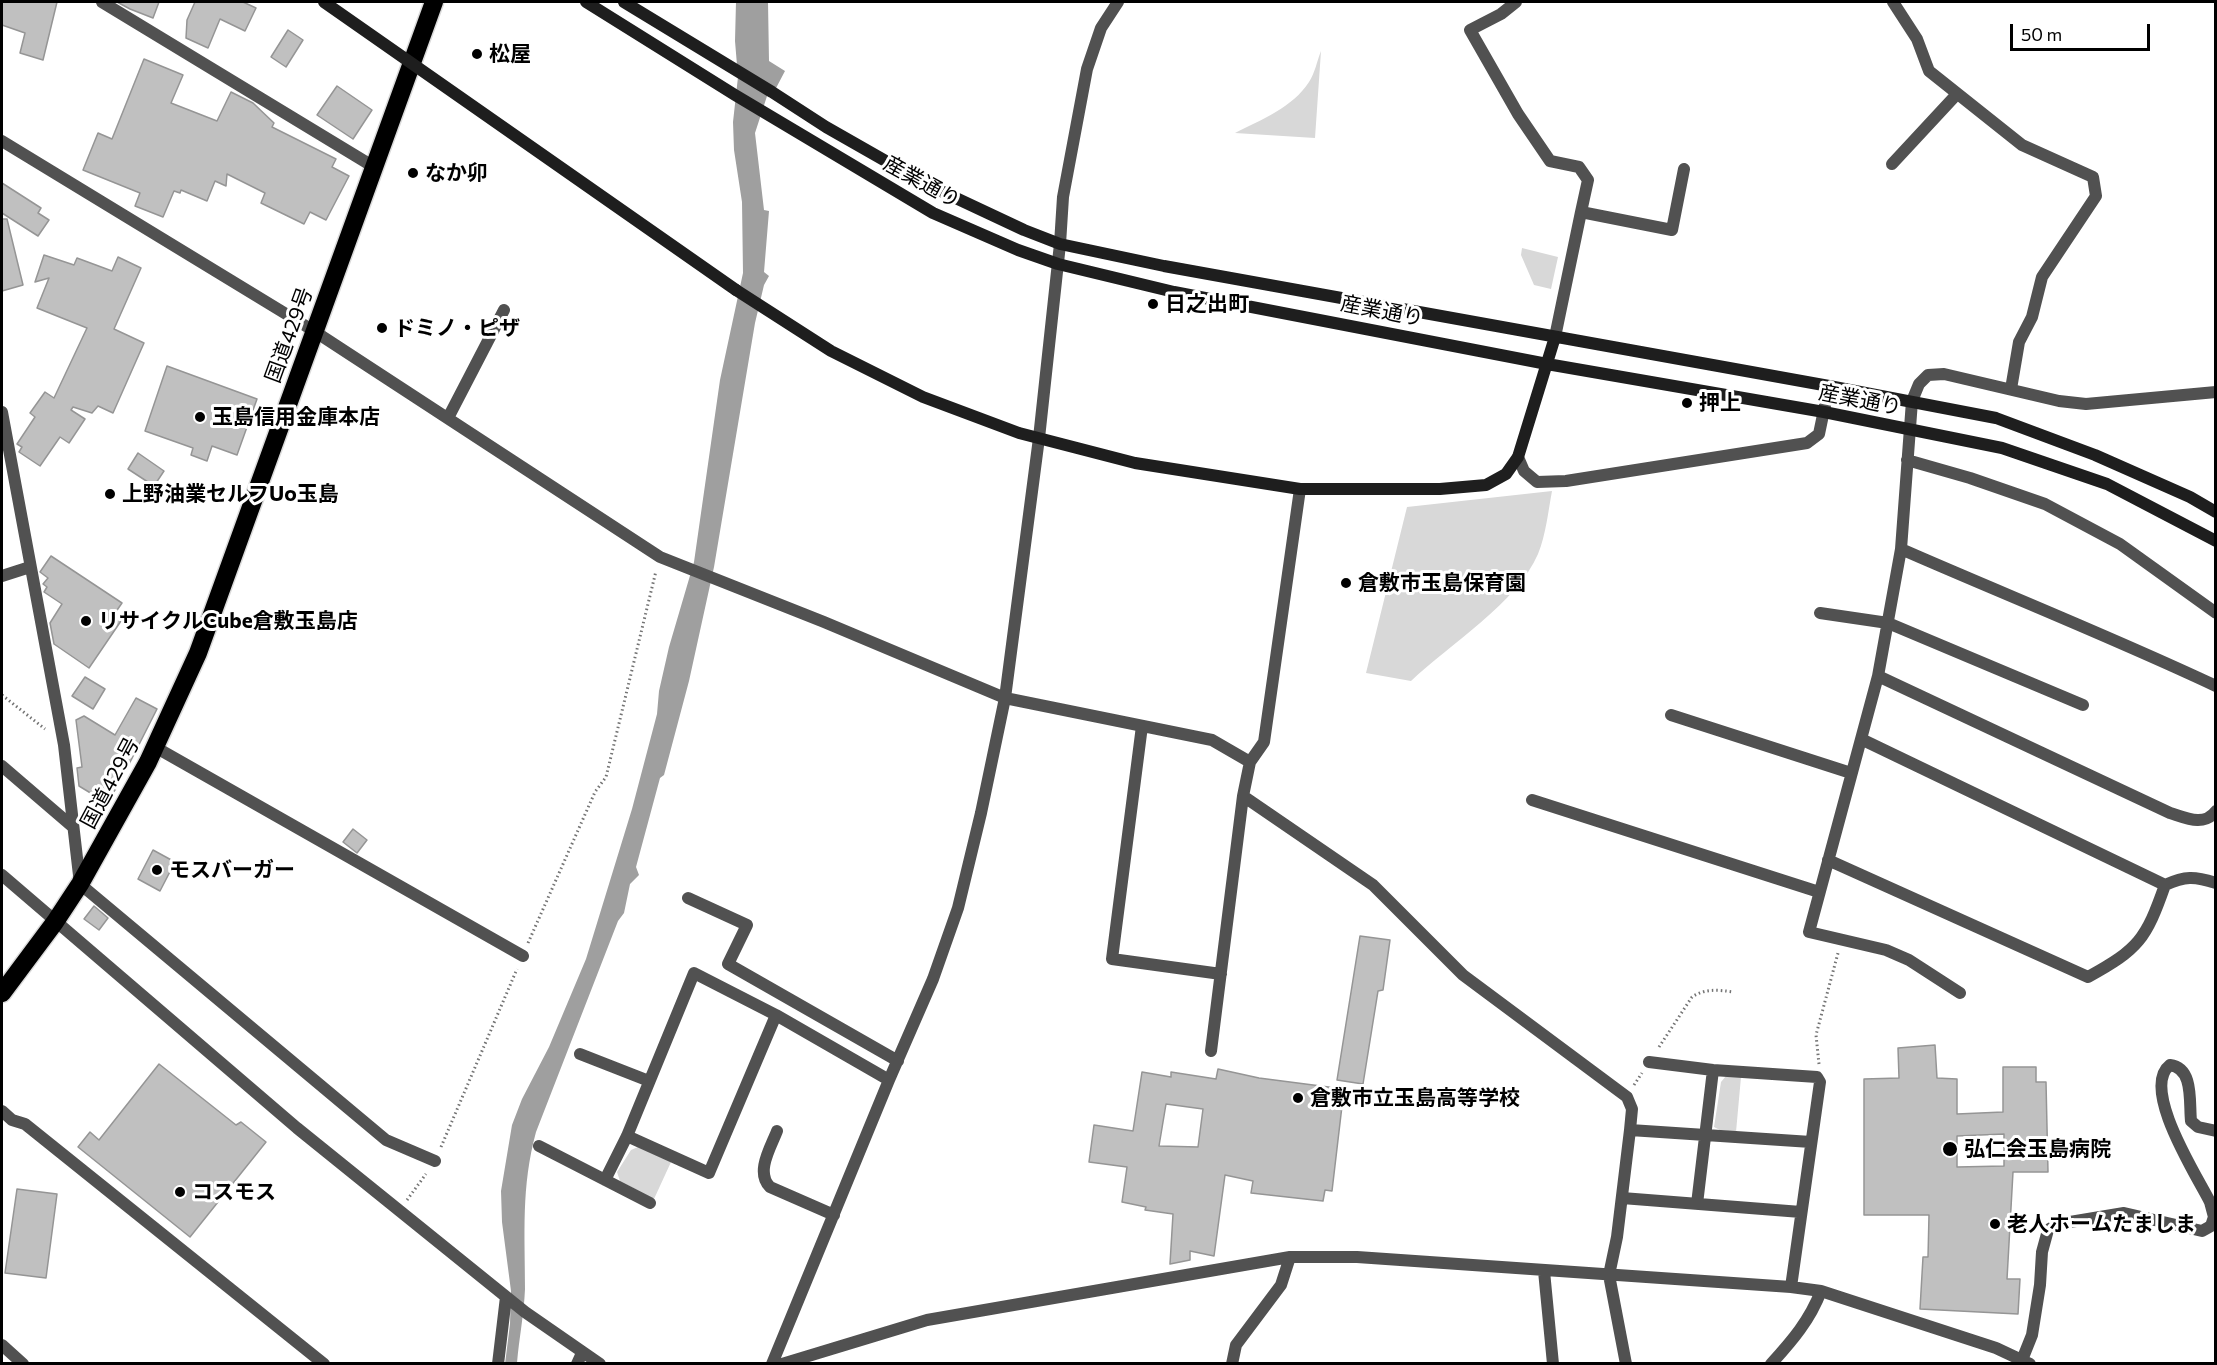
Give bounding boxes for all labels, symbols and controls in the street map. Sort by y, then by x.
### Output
scale bar [2013,12,2152,50]
text: 50 m [2021,23,2062,45]
place label: 松屋 [489,41,531,67]
marker: 松屋 [470,47,484,61]
street label: 産業通り [879,151,965,213]
place label: なか卯 [425,160,488,186]
marker: なか卯 [406,166,420,180]
street label: 国道429号 [260,284,318,386]
place label: 日之出町 [1165,291,1249,317]
street label: 産業通り [1338,291,1426,331]
marker: 日之出町 [1146,297,1160,311]
place label: ドミノ・ピザ [394,315,520,341]
marker: ドミノ・ピザ [375,321,389,335]
street label: 産業通り [1816,380,1904,420]
place label: 押上 [1699,390,1741,416]
marker: 押上 [1680,396,1694,410]
place label: 玉島信用金庫本店 [212,404,380,430]
marker: 玉島信用金庫本店 [193,410,207,424]
place label: 上野油業セルフUo玉島 [122,481,339,507]
marker: 上野油業セルフUo玉島 [103,487,117,501]
place label: 倉敷市玉島保育園 [1358,570,1526,596]
marker: 倉敷市玉島保育園 [1339,576,1353,590]
place label: リサイクルCube倉敷玉島店 [98,608,358,634]
marker: リサイクルCube倉敷玉島店 [79,614,93,628]
street label: 国道429号 [75,733,145,833]
place label: モスバーガー [169,857,295,883]
marker: モスバーガー [150,863,164,877]
place label: 倉敷市立玉島高等学校 [1310,1085,1520,1111]
marker: 倉敷市立玉島高等学校 [1291,1091,1305,1105]
place label: 弘仁会玉島病院 [1964,1136,2111,1162]
marker: 弘仁会玉島病院 [1941,1140,1959,1158]
place label: コスモス [192,1179,276,1205]
marker: コスモス [173,1185,187,1199]
place label: 老人ホームたましま [2007,1211,2196,1237]
marker: 老人ホームたましま [1988,1217,2002,1231]

